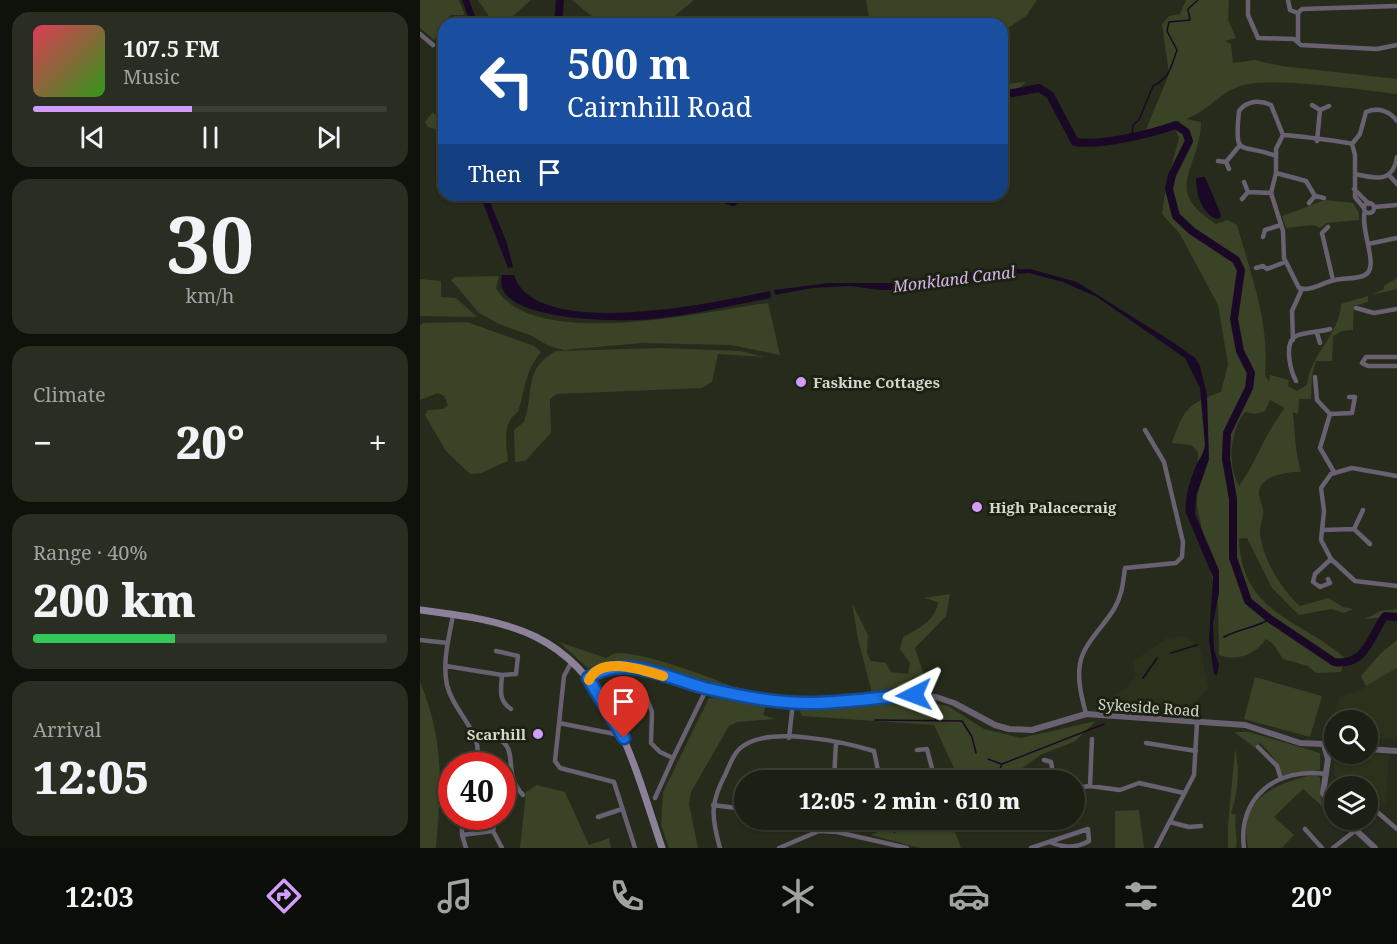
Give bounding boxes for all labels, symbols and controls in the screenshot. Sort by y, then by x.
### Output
text: 107.5 FM [123,33,220,63]
text: 500 m [567,34,691,91]
icon: left [468,42,546,120]
text: Music [123,63,180,90]
text: Cairnhill Road [567,88,752,125]
icon: previous [76,121,109,154]
icon: pause [194,121,227,154]
icon: next [312,121,345,154]
icon: arrive [533,156,566,189]
text: Then [468,158,521,188]
text: 30 [166,190,254,296]
water label: Monkland Canal [891,261,1017,298]
text: km/h [185,282,235,309]
place label: Faskine Cottages [813,372,940,392]
marker: Faskine Cottages [794,375,808,389]
text: Climate [33,381,106,408]
text: 20° [176,411,245,472]
text: − [33,420,52,465]
text: + [369,420,387,465]
place label: High Palacecraig [989,497,1117,517]
marker: High Palacecraig [970,500,984,514]
text: Range · 40% [33,539,147,566]
text: 200 km [33,569,196,630]
position arrow [882,663,946,727]
pin [598,676,649,738]
icon: arrive [607,685,640,718]
street label: Sykeside Road [1098,693,1200,721]
map controls [1324,710,1378,830]
button: search [1324,710,1378,764]
text: Arrival [33,716,101,743]
place label: Scarhill [467,724,527,744]
marker: Scarhill [531,727,545,741]
text: 12:05 [33,746,149,807]
speed limit sign: 40 [438,752,516,830]
button: layers [1324,776,1378,830]
text: 12:05 · 2 min · 610 m [799,785,1020,815]
icon: directions [263,875,305,917]
icon: music [434,875,476,917]
icon: phone [606,875,648,917]
icon: climate [777,875,819,917]
icon: car [948,875,990,917]
icon: filters [1120,875,1162,917]
text: 12:03 [65,878,134,915]
text: 20° [1291,878,1332,915]

